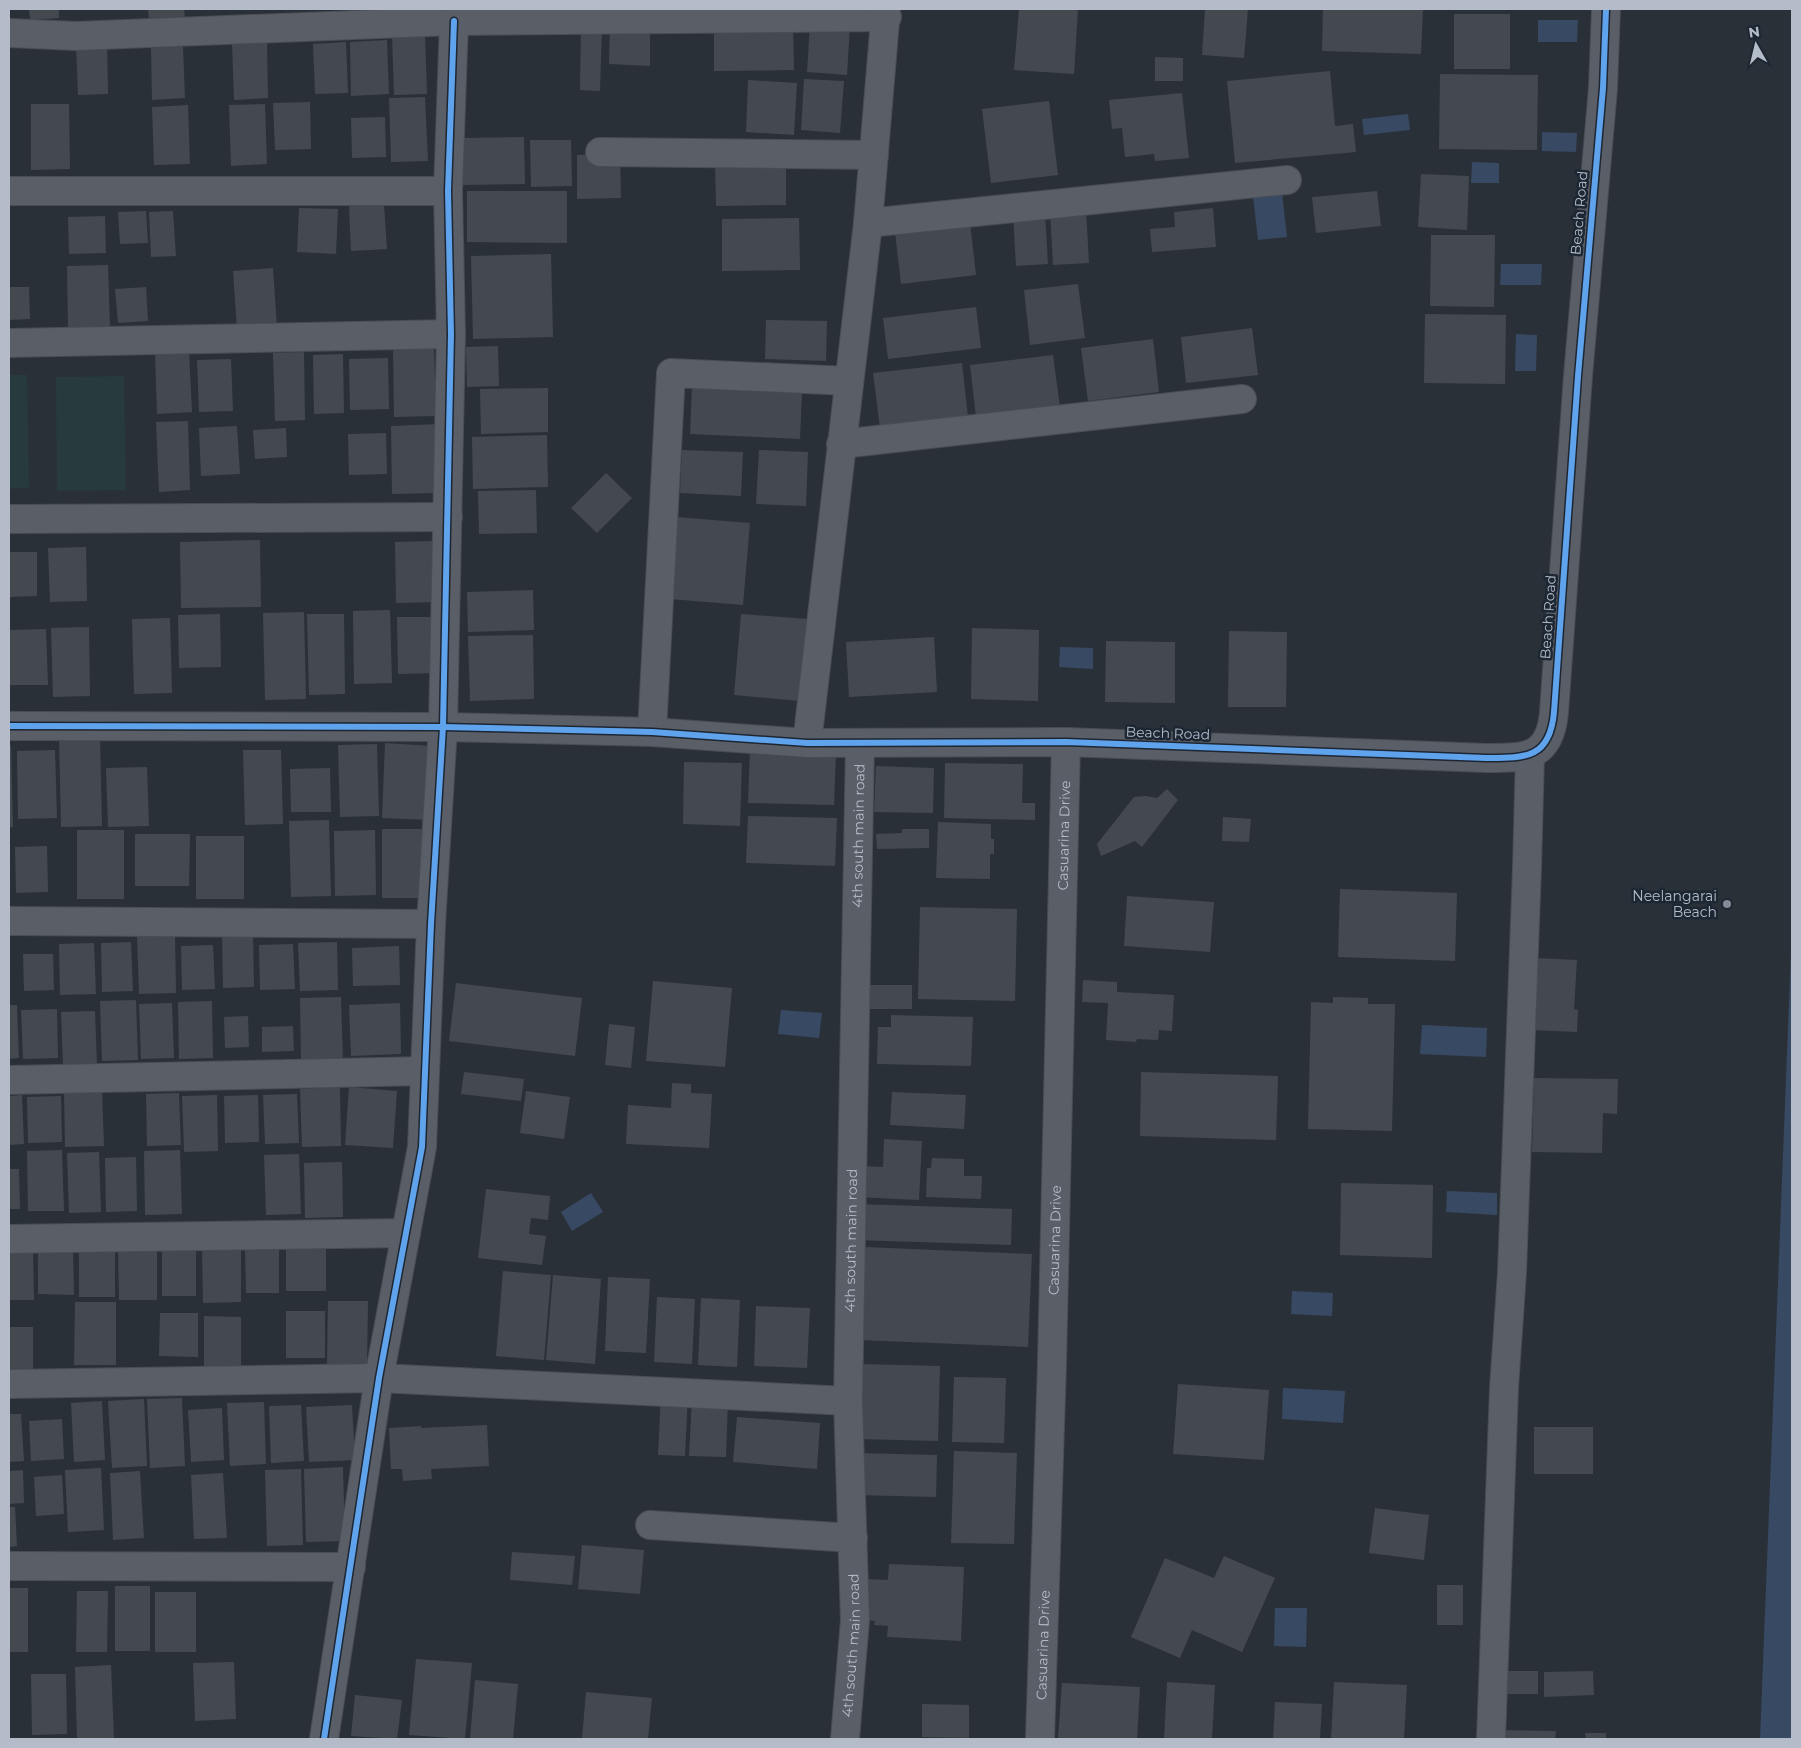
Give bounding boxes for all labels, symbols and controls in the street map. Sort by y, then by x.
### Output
north arrow [1731,20,1781,70]
text: N [1747,22,1761,42]
street label: Beach Road [1566,170,1592,256]
street label: Beach Road [1536,574,1560,660]
street label: Beach Road [1125,723,1211,743]
street label: 4th south main road [848,763,869,908]
street label: Casuarina Drive [1054,780,1074,891]
place label: Neelangarai Beach [1632,887,1717,921]
marker: Neelangarai Beach [1721,898,1733,910]
street label: 4th south main road [841,1168,861,1313]
street label: Casuarina Drive [1045,1185,1065,1295]
street label: 4th south main road [838,1573,864,1718]
street label: Casuarina Drive [1032,1590,1054,1700]

